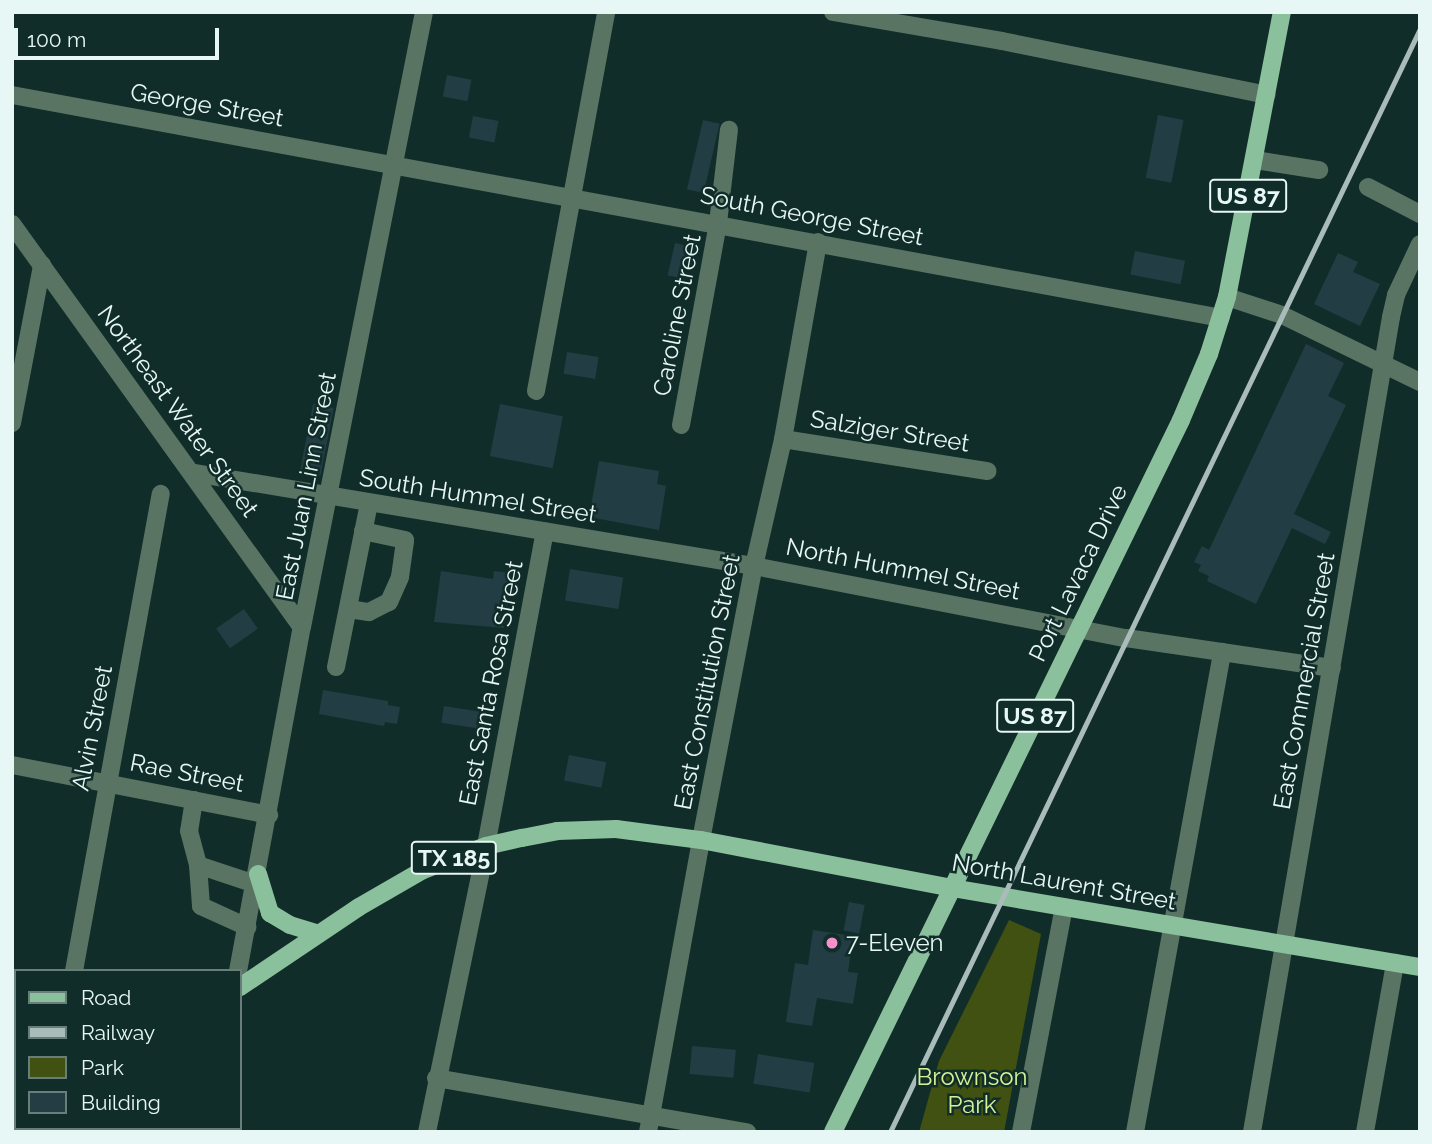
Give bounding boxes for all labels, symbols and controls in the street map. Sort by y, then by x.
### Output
scale bar [18,14,222,58]
text: 100 m [27,27,86,52]
street label: George Street [128,77,286,133]
road number: US 87 [1208,176,1288,216]
street label: South George Street [698,180,926,252]
street label: Caroline Street [647,232,707,398]
street label: Northeast Water Street [91,299,265,523]
street label: East Juan Linn Street [270,369,342,603]
street label: Salziger Street [808,404,972,458]
street label: South Hummel Street [357,463,599,529]
street label: Port Lavaca Drive [1023,480,1133,666]
street label: North Hummel Street [783,532,1023,606]
street label: East Commercial Street [1267,550,1341,812]
street label: East Constitution Street [668,552,746,812]
street label: East Santa Rosa Street [453,558,529,808]
street label: Alvin Street [66,663,118,793]
road number: US 87 [995,696,1075,736]
street label: Rae Street [128,748,246,798]
road number: TX 185 [410,838,498,878]
street label: North Laurent Street [950,848,1178,916]
place label: 7-Eleven [846,929,944,957]
marker: 7-Eleven [824,935,840,951]
legend [14,969,242,1130]
text: Road [81,985,131,1010]
text: Railway [81,1020,155,1045]
text: Park [81,1055,124,1080]
park label: Brownson Park [916,1063,1028,1119]
text: Building [81,1090,161,1115]

